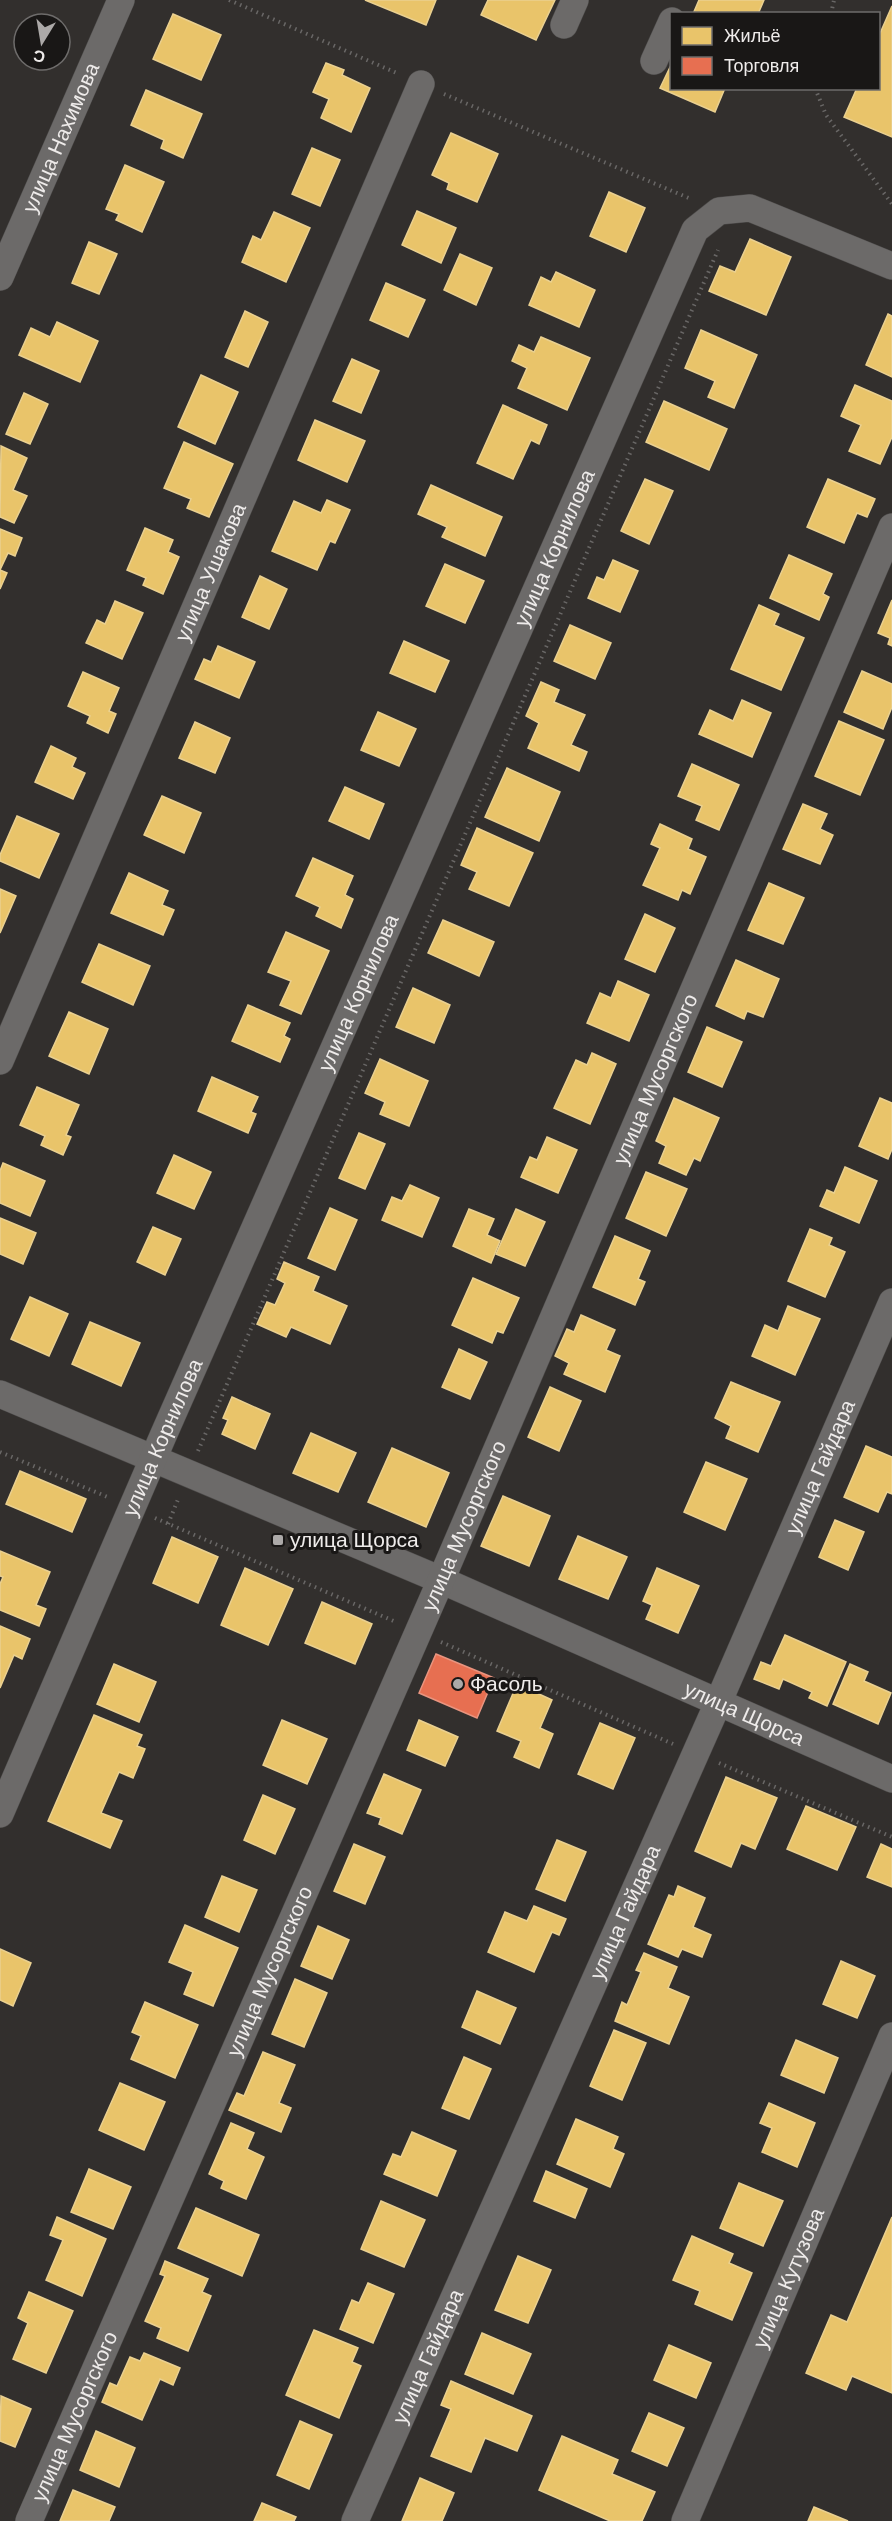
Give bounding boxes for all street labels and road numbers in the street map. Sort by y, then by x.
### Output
street label: улица Нахимова [18,59,103,216]
street label: улица Корнилова [509,466,599,630]
street label: улица Ушакова [170,499,250,645]
street label: улица Корнилова [313,910,403,1075]
street label: улица Мусоргского [608,990,702,1168]
street label: улица Корнилова [118,1355,207,1520]
street label: улица Гайдара [781,1396,859,1538]
street label: улица Мусоргского [417,1437,510,1615]
street label: улица Щорса [681,1677,808,1750]
street label: улица Гайдара [585,1841,665,1983]
street label: улица Мусоргского [222,1883,317,2060]
street label: улица Кутузова [748,2204,828,2352]
street label: улица Гайдара [388,2285,468,2427]
street label: улица Мусоргского [27,2328,122,2505]

